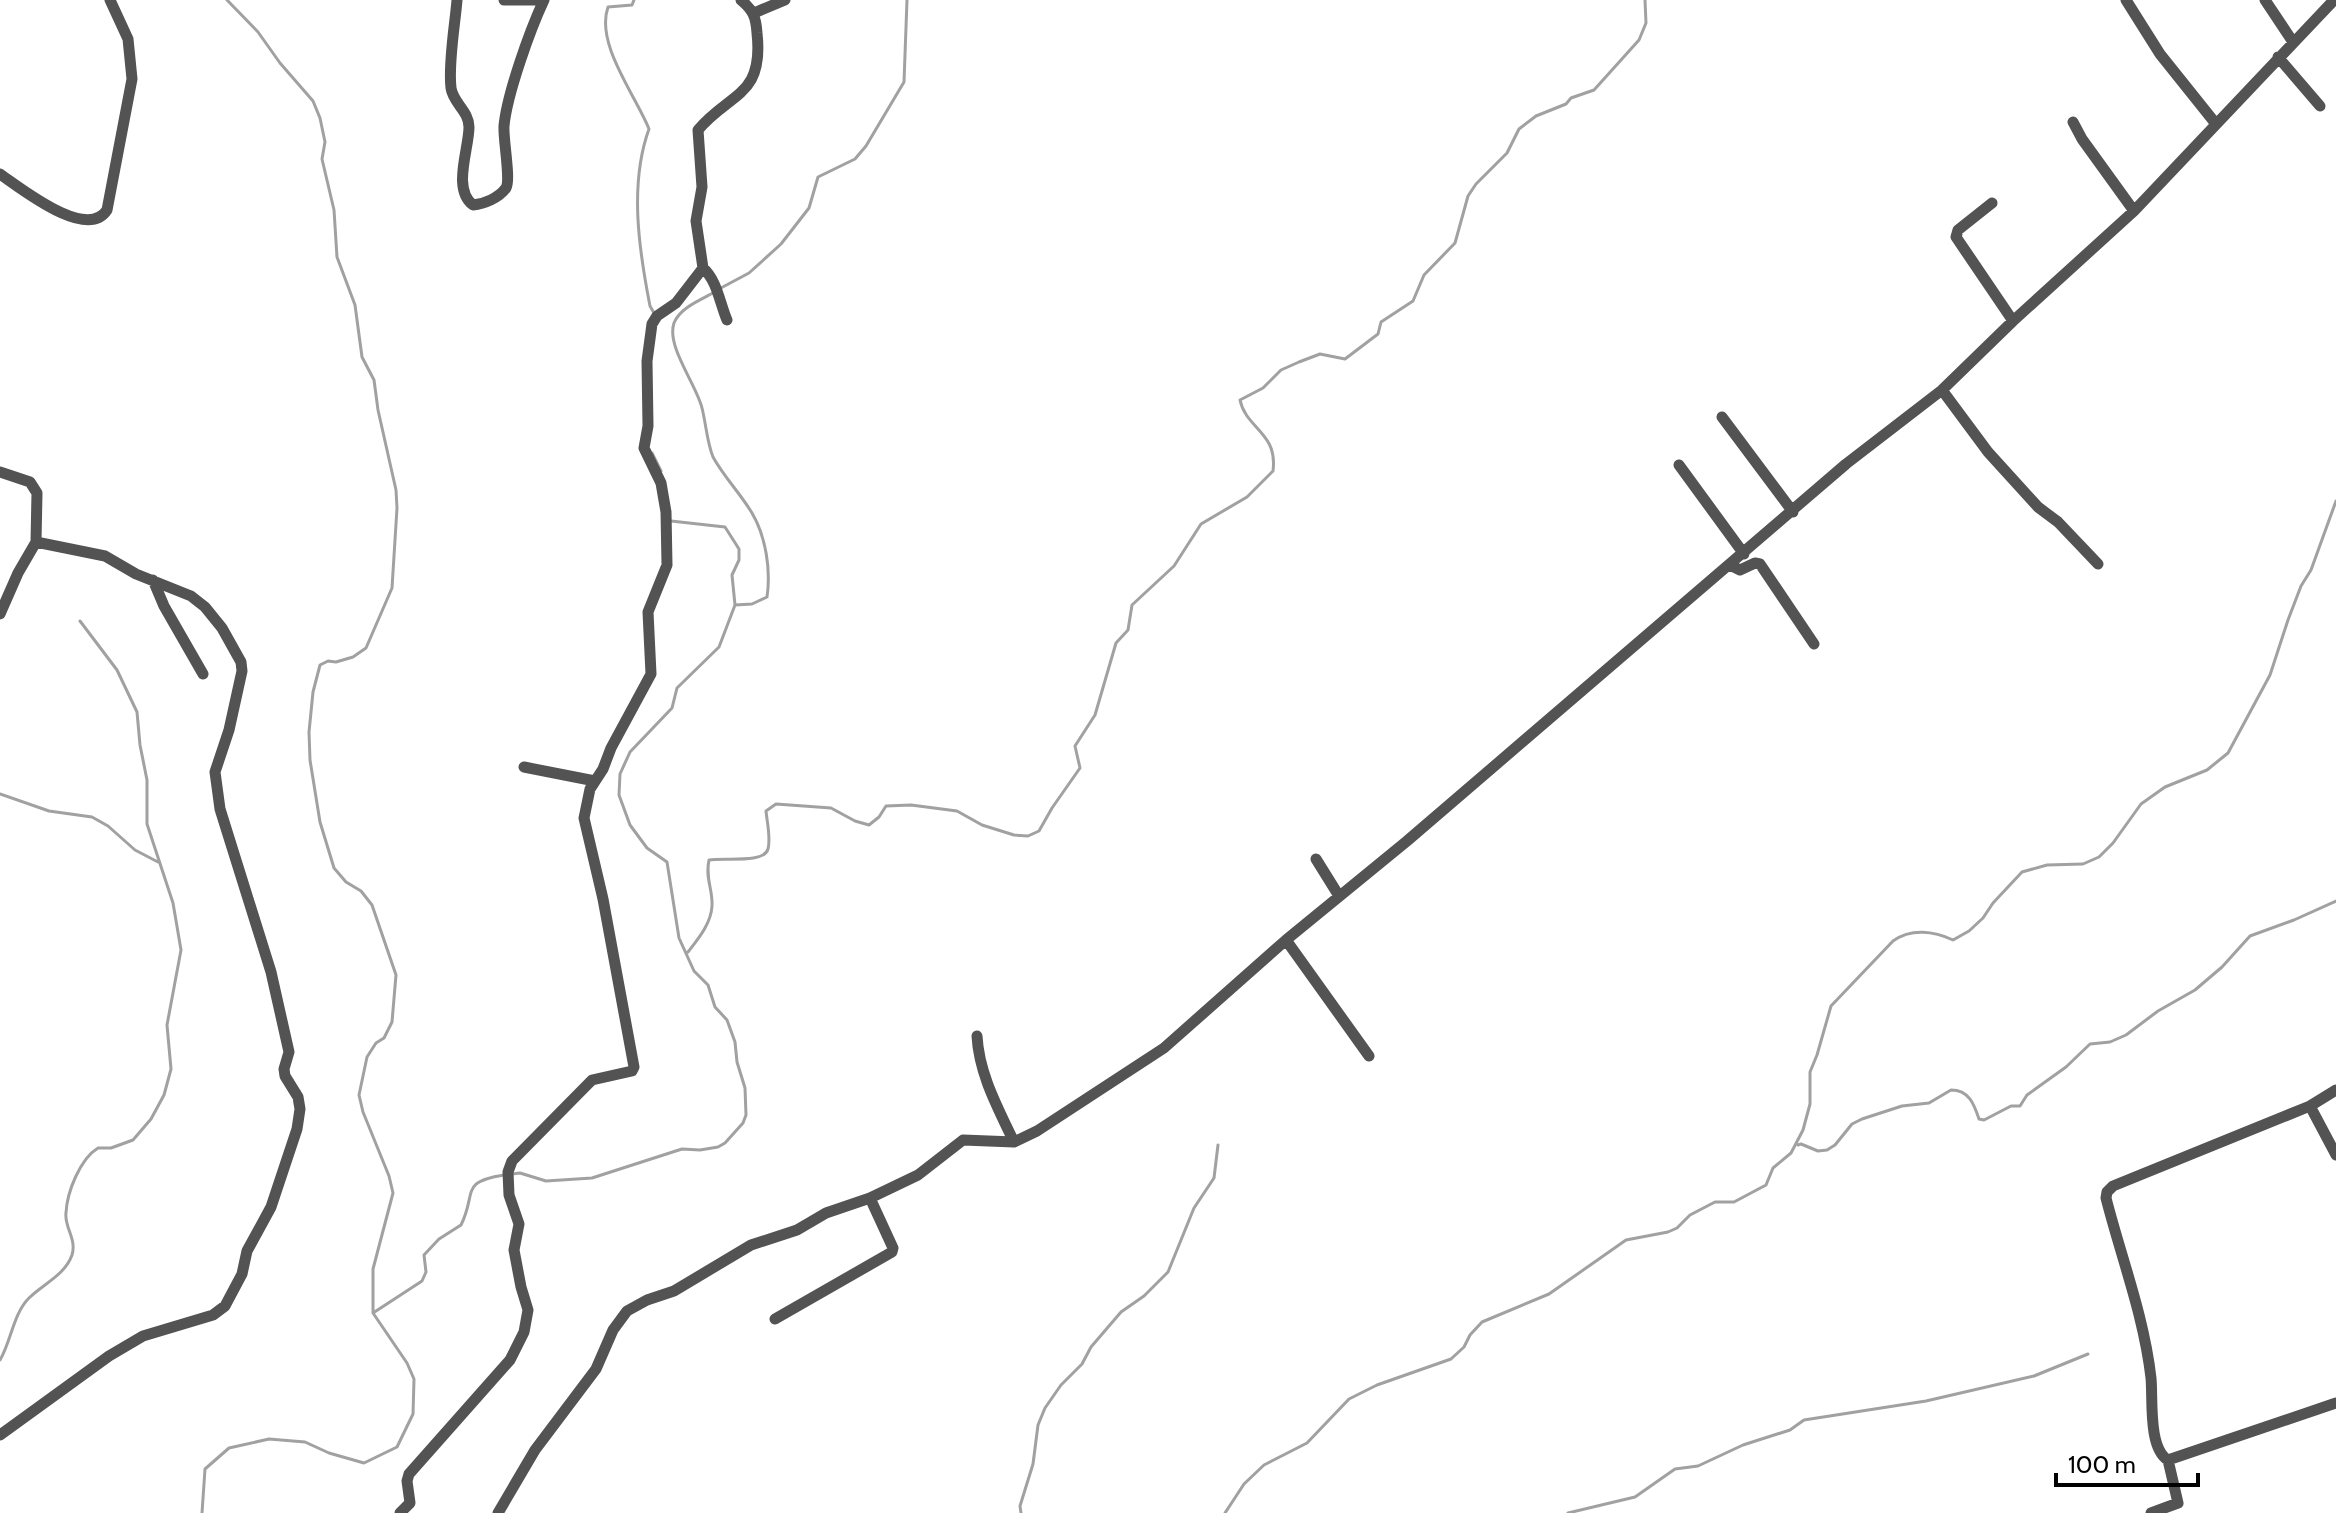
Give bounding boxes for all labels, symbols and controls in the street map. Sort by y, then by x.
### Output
scale bar [2056,1437,2198,1487]
text: 100 m [2068,1450,2136,1479]

